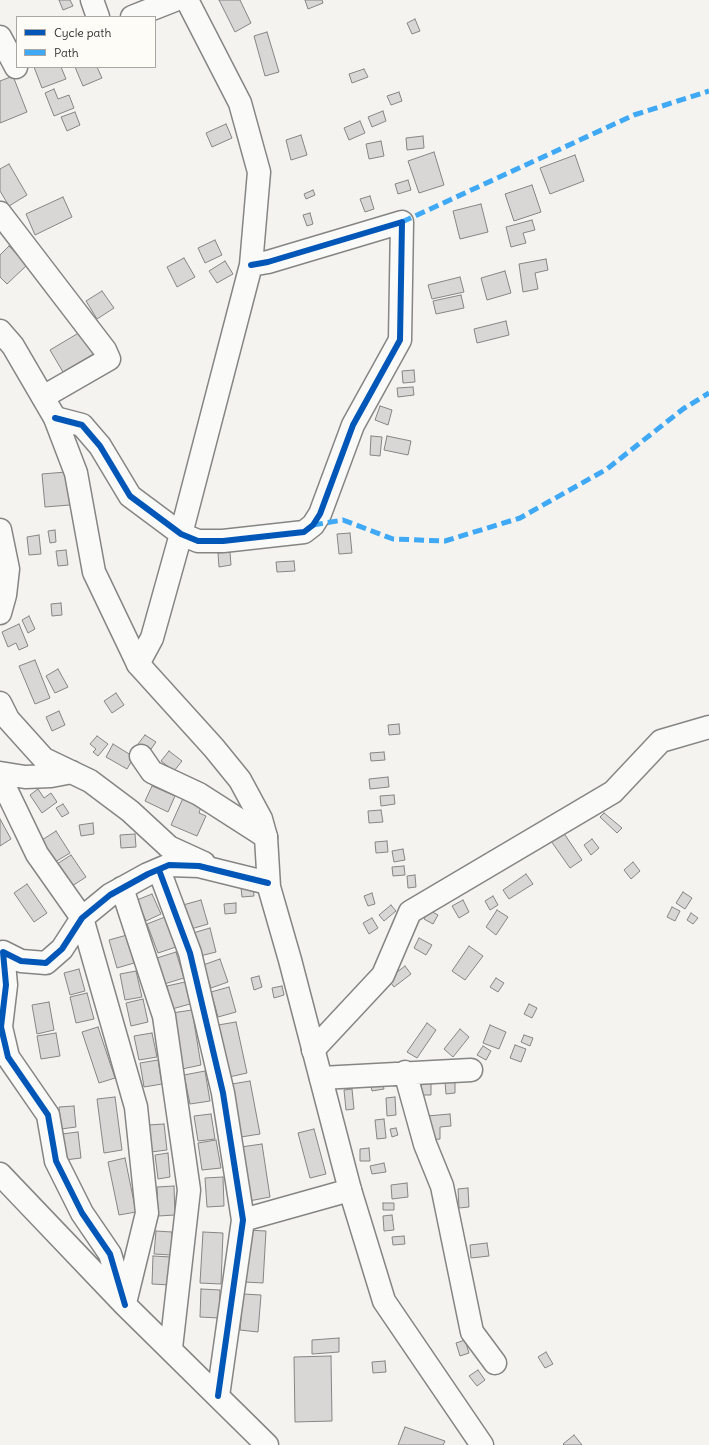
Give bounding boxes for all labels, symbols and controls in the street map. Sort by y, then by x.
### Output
legend [16,16,156,68]
text: Cycle path [54,25,111,40]
text: Path [54,45,79,60]

